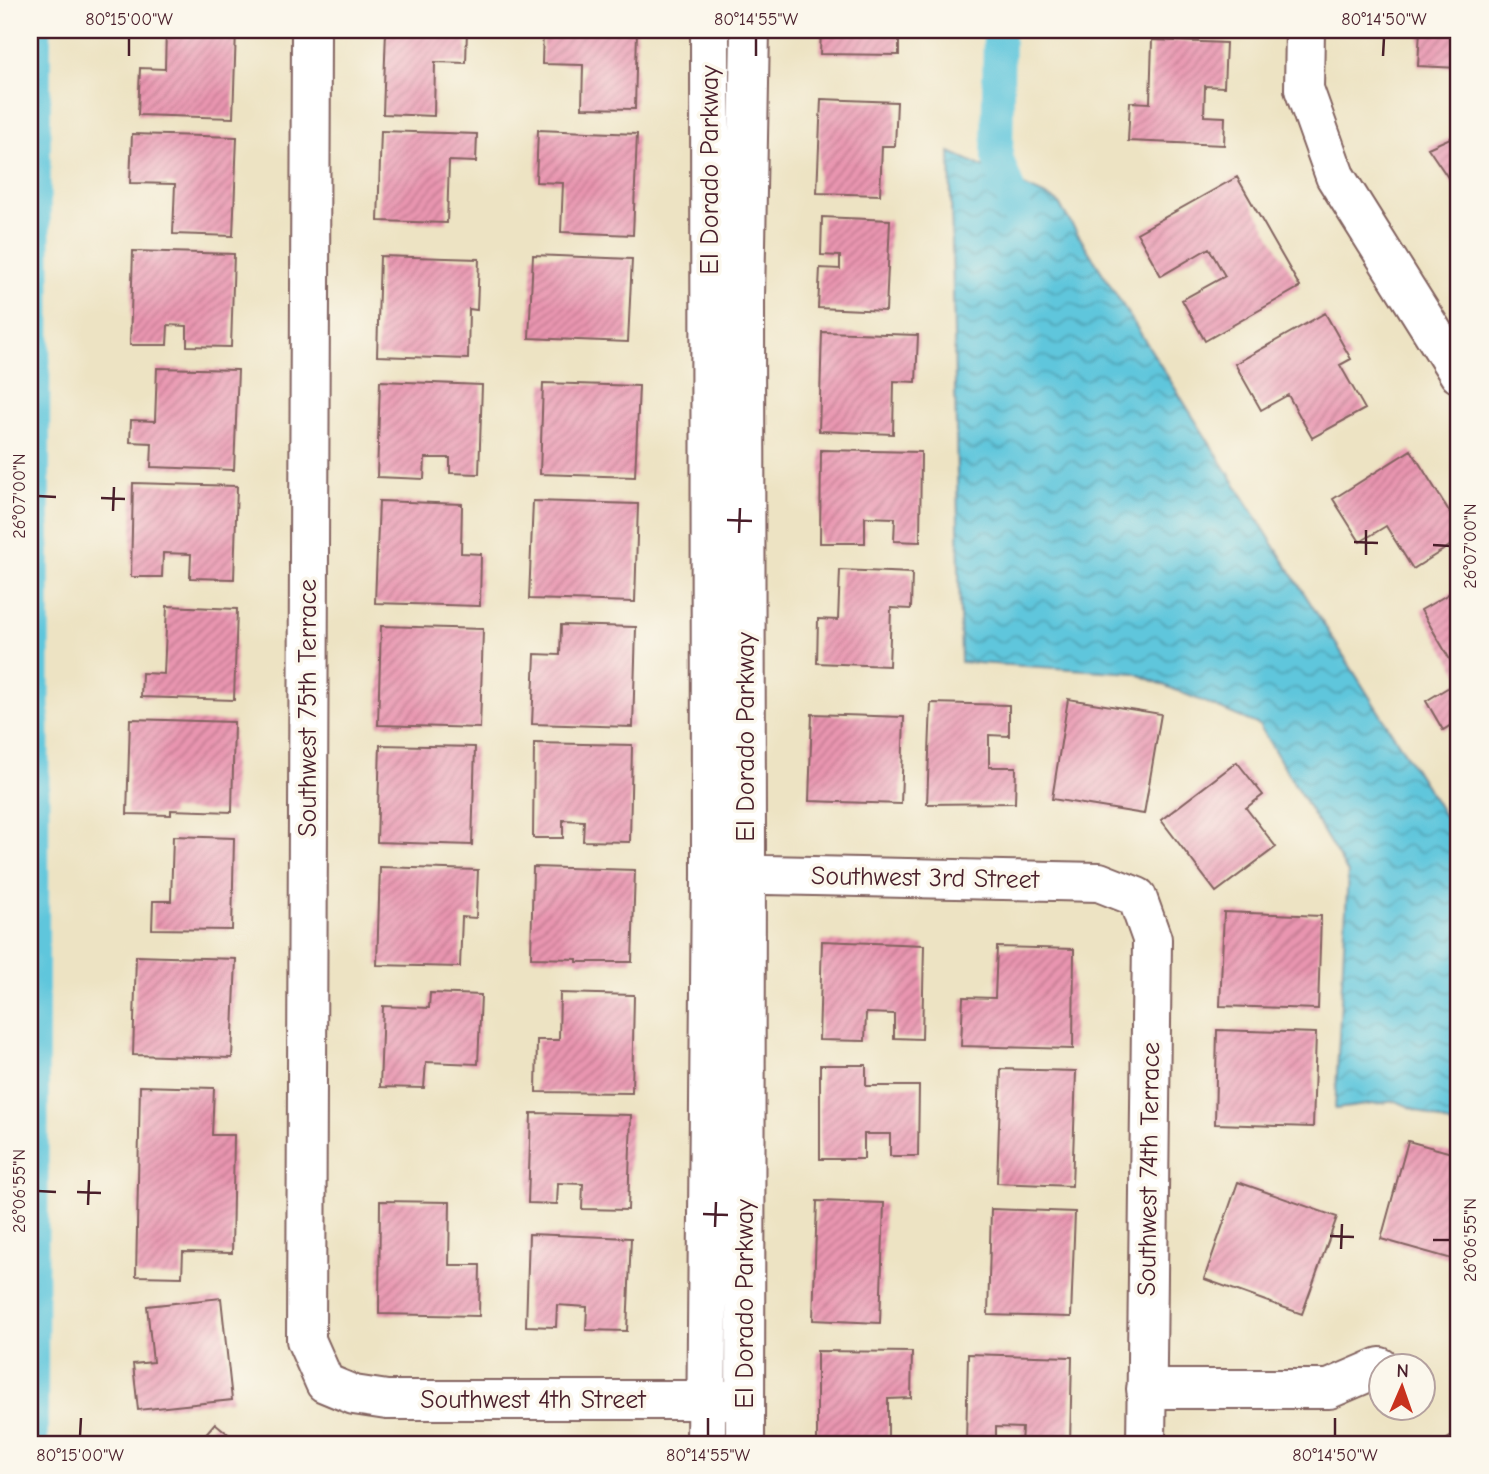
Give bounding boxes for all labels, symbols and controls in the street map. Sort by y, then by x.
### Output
text: 80°15'00"W [85,9,173,30]
text: 80°14'55"W [714,9,798,30]
text: 80°14'50"W [1341,9,1427,30]
street label: El Dorado Parkway [695,65,725,275]
text: 26°07'00"N [9,453,30,539]
text: 26°07'00"N [1460,503,1481,589]
street label: Southwest 75th Terrace [293,579,323,837]
street label: El Dorado Parkway [731,632,761,842]
street label: Southwest 3rd Street [811,861,1041,895]
street label: Southwest 74th Terrace [1132,1042,1166,1296]
text: 26°06'55"N [9,1149,30,1233]
text: 26°06'55"N [1460,1198,1481,1282]
street label: El Dorado Parkway [730,1199,760,1409]
north arrow [1366,1352,1436,1422]
text: N [1396,1360,1409,1382]
street label: Southwest 4th Street [420,1385,647,1415]
text: 80°15'00"W [36,1445,124,1466]
text: 80°14'55"W [666,1445,750,1466]
text: 80°14'50"W [1292,1445,1378,1466]

